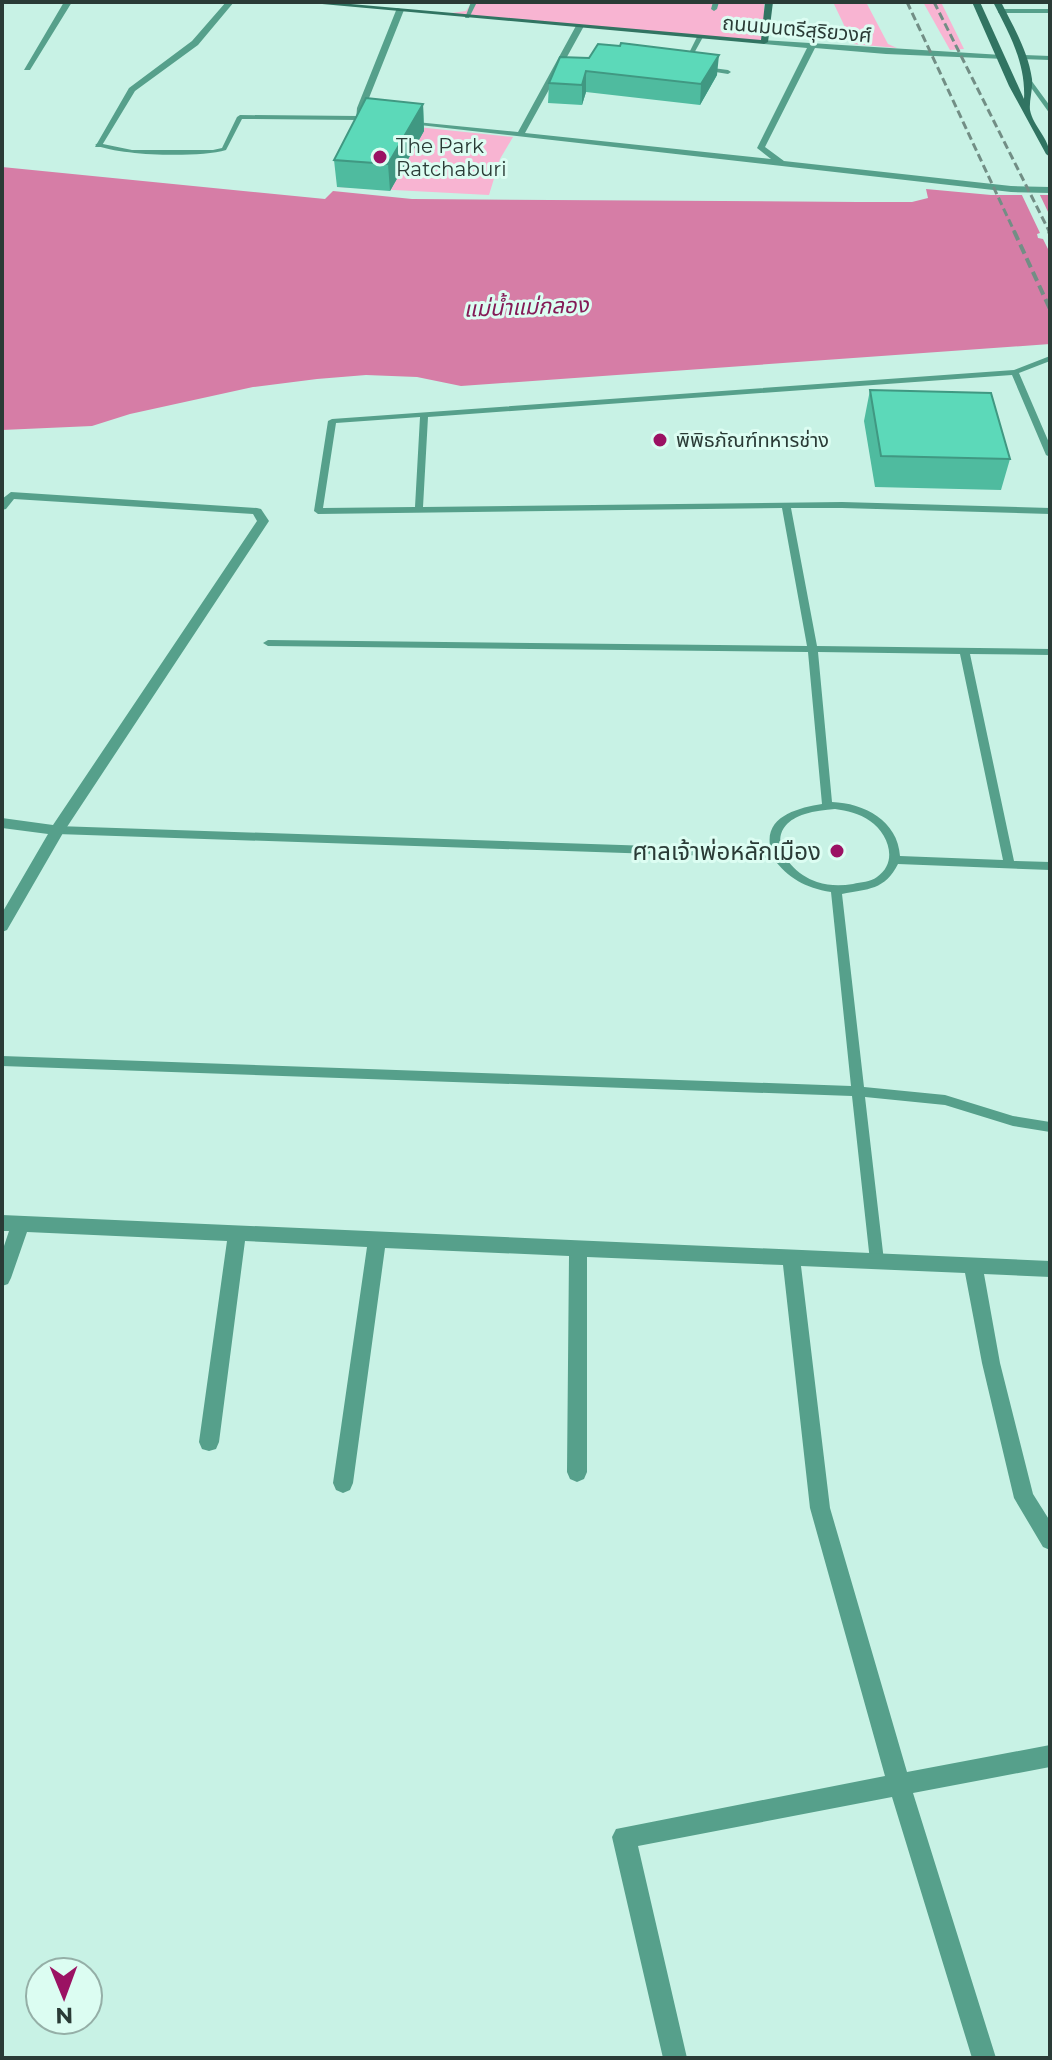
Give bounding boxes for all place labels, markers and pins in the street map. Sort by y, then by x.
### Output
place label: The Park Ratchaburi [396,134,507,181]
marker: The Park Ratchaburi [371,148,389,166]
place label: พิพิธภัณฑ์ทหารช่าง [676,428,829,452]
marker: พิพิธภัณฑ์ทหารช่าง [651,431,669,449]
place label: ศาลเจ้าพ่อหลักเมือง [632,837,821,866]
marker: ศาลเจ้าพ่อหลักเมือง [828,842,846,860]

